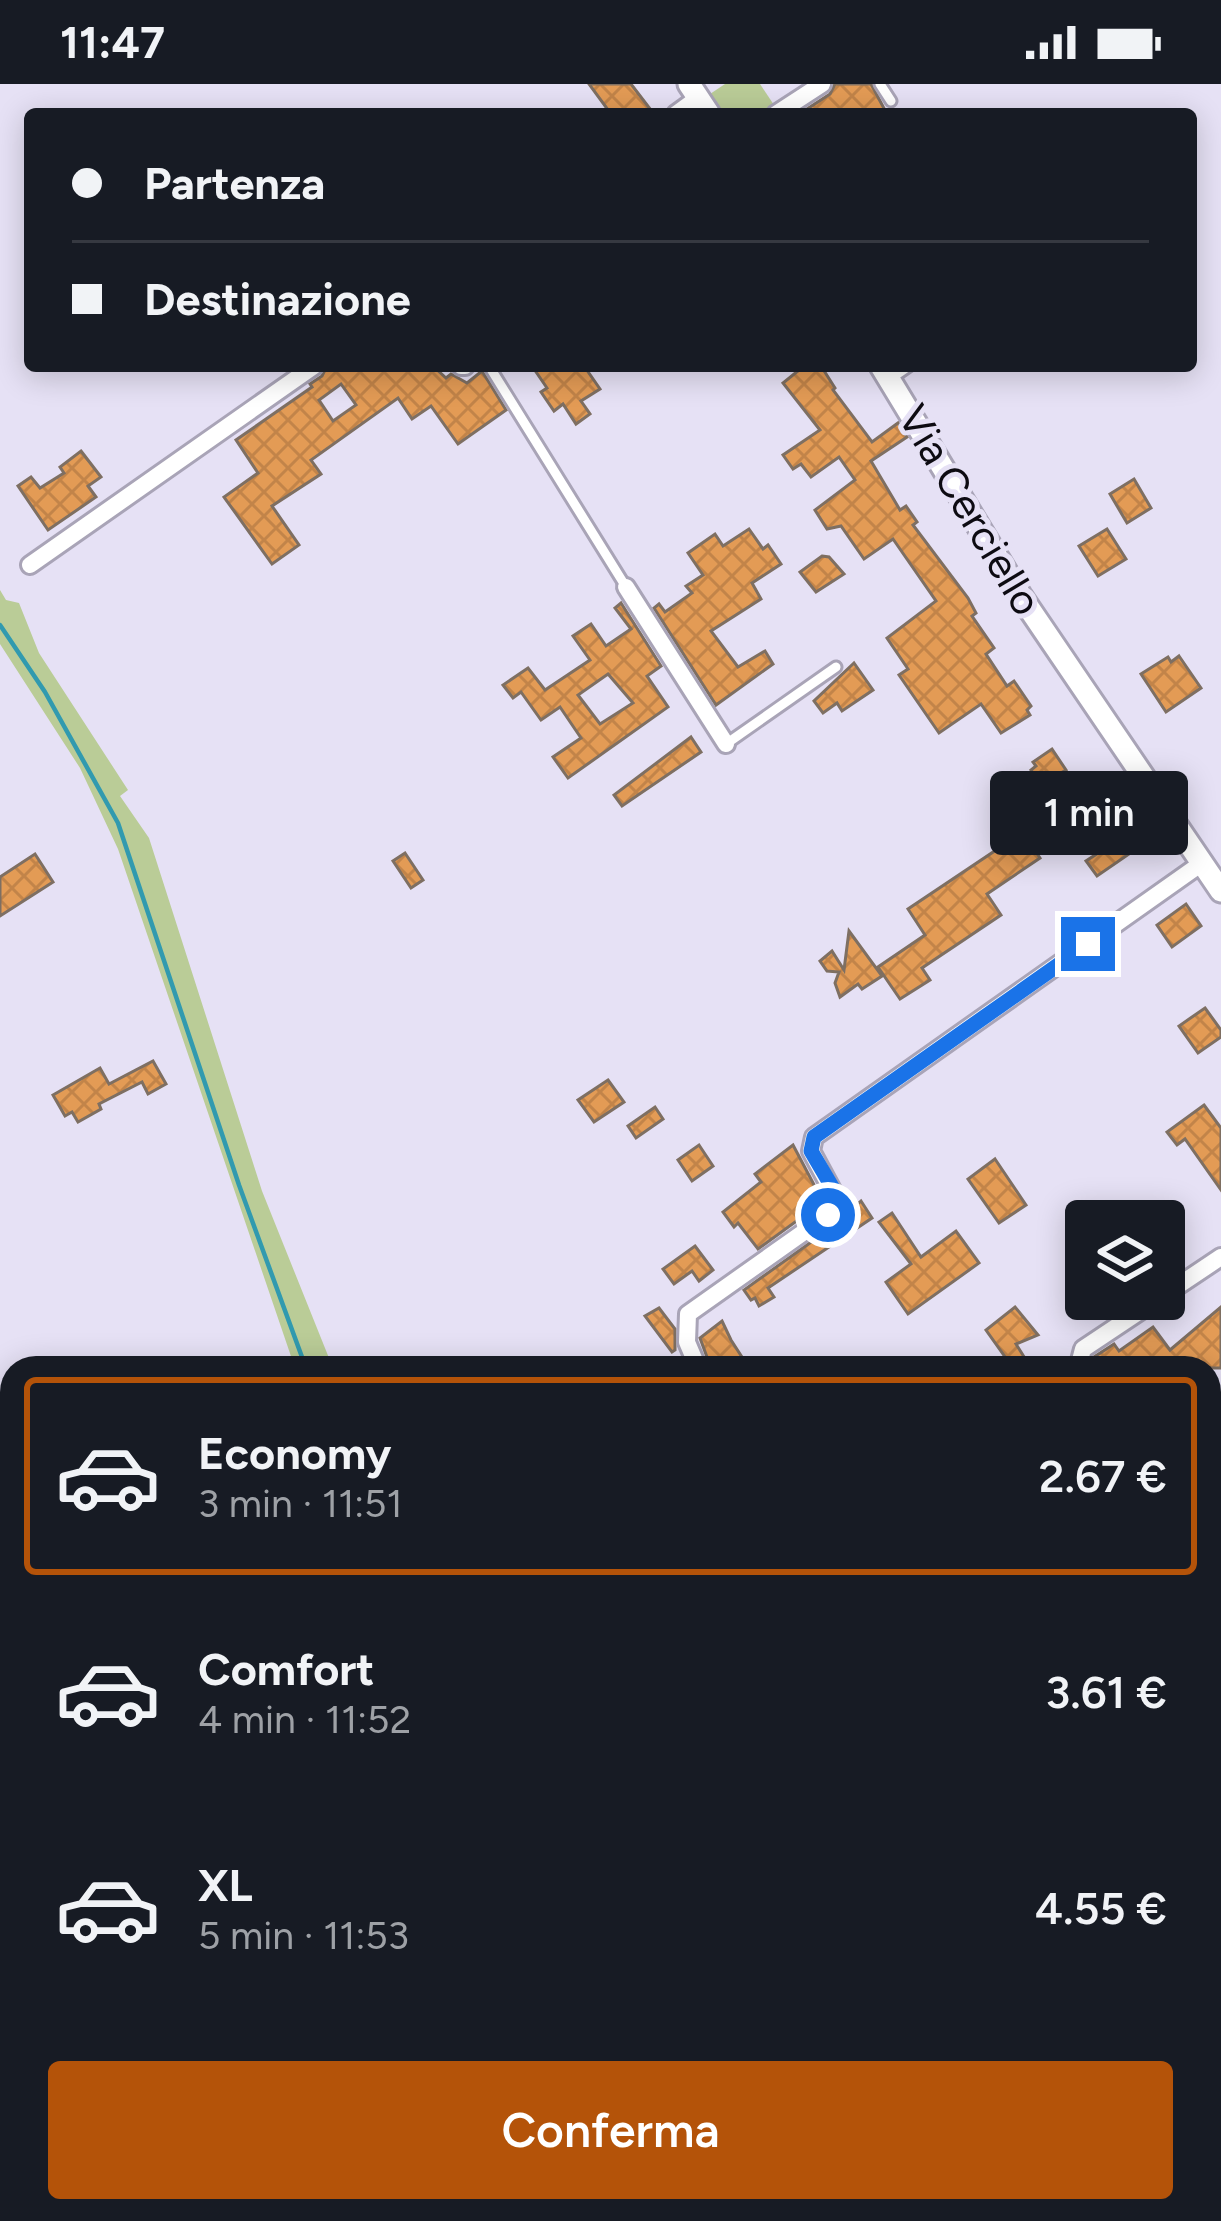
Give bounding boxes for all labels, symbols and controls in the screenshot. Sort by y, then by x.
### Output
text: 11:47 [60,15,165,69]
text: Partenza [144,156,325,210]
text: Destinazione [144,272,411,326]
street label: Via Cerciello [887,396,1053,624]
callout: 1 min [989,770,1187,854]
text: 1 min [1043,789,1135,836]
route end [1061,917,1115,971]
route start [801,1188,855,1242]
map controls [1065,1200,1185,1320]
button: layers [1065,1200,1185,1320]
icon: car [54,1422,162,1530]
text: Economy [198,1426,391,1480]
text: 2.67 € [1039,1449,1167,1503]
text: 3 min · 11:51 [198,1480,403,1527]
icon: car [54,1638,162,1746]
text: Comfort [198,1642,374,1696]
text: 3.61 € [1046,1665,1167,1719]
text: 4 min · 11:52 [198,1696,411,1743]
icon: car [54,1854,162,1962]
text: XL [198,1858,253,1912]
text: 4.55 € [1035,1881,1167,1935]
text: 5 min · 11:53 [198,1912,409,1959]
button: Conferma [48,2061,1173,2199]

